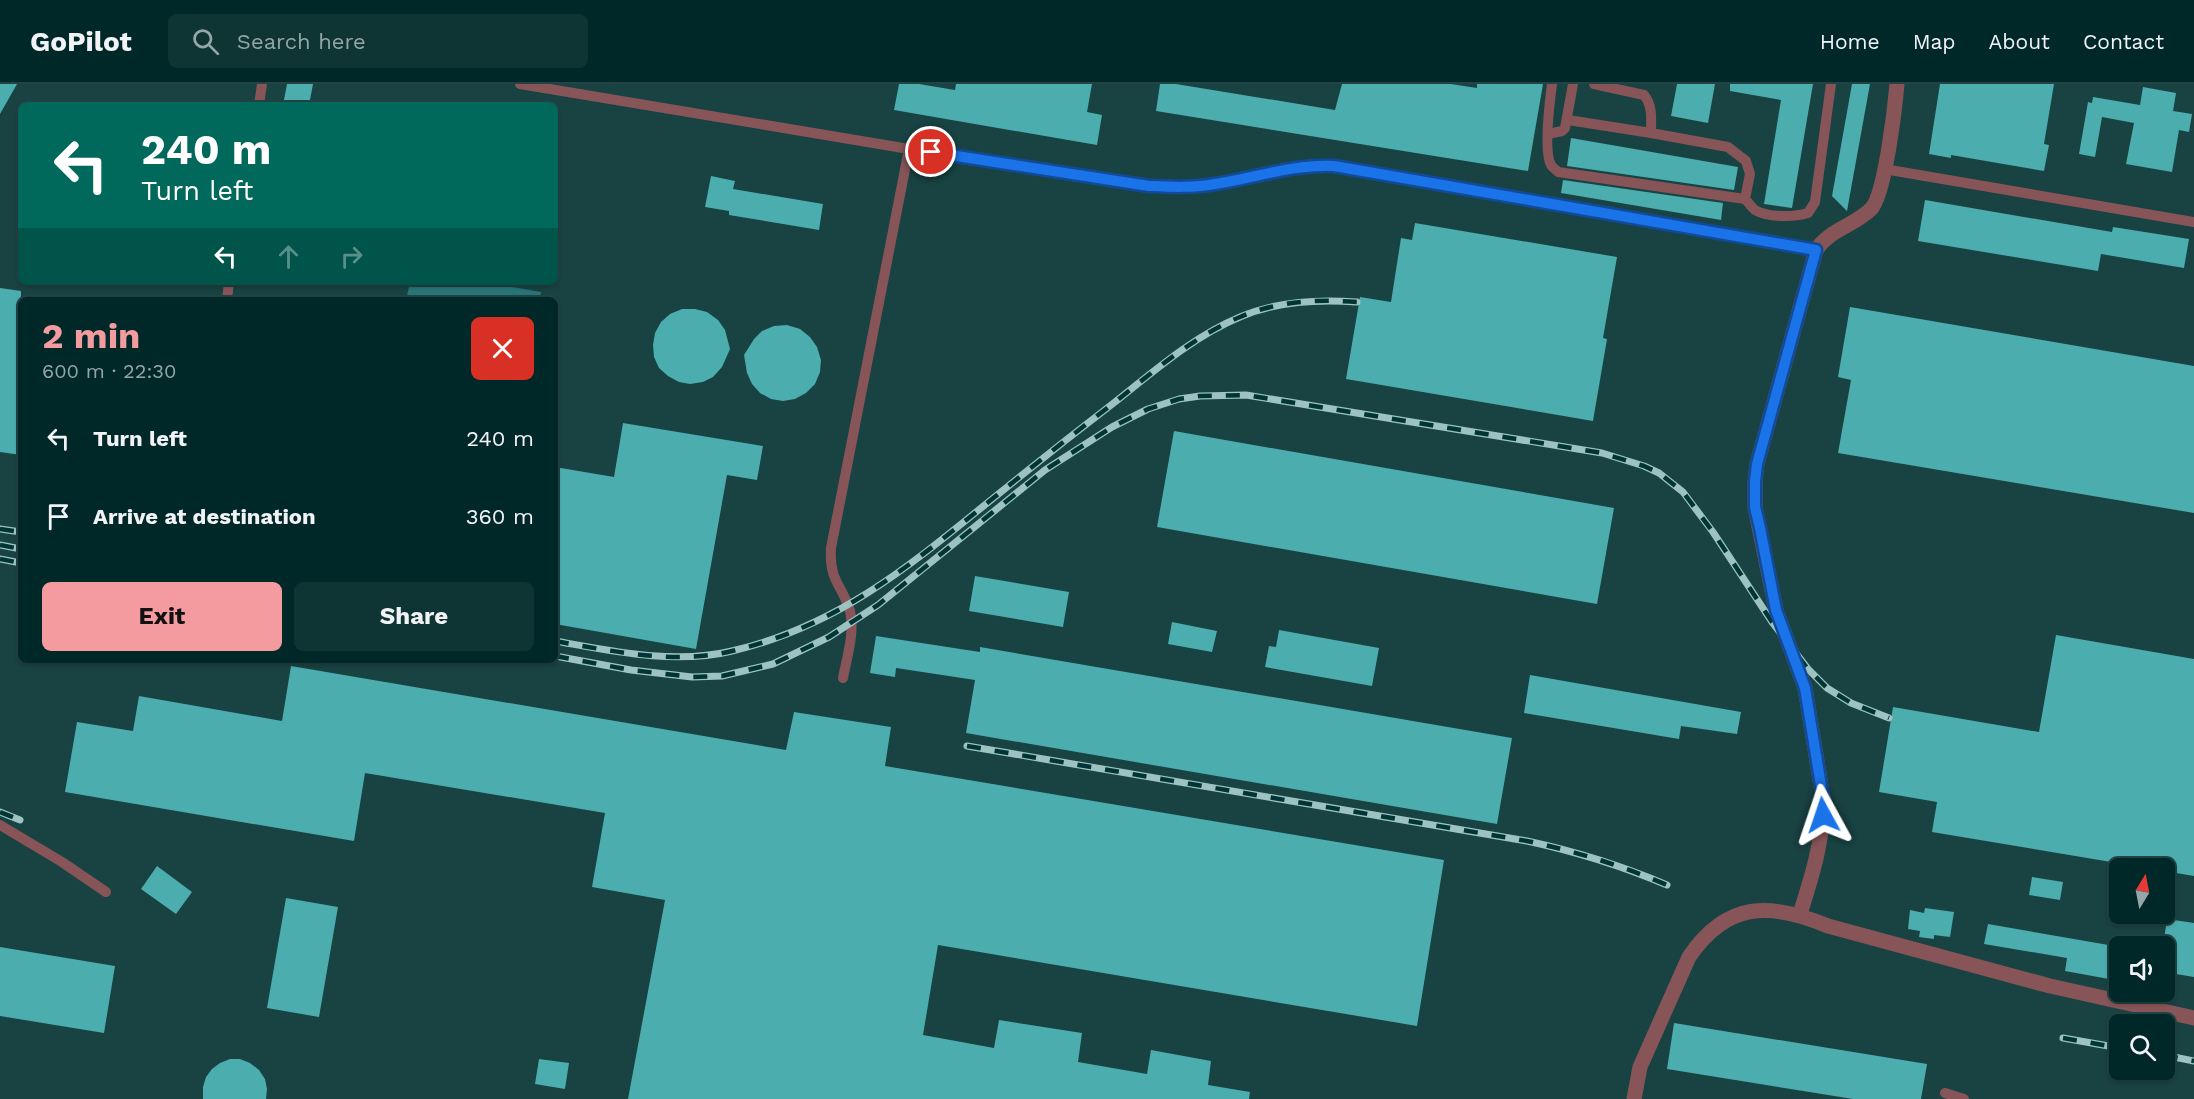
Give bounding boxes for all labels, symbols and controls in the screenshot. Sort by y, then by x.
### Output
search box [168,14,588,68]
text: GoPilot [30,25,132,58]
icon: search [189,25,222,58]
text: Search here [237,29,366,54]
text: Home [1820,29,1880,54]
text: Map [1913,29,1956,54]
text: About [1989,29,2050,54]
text: Contact [2083,29,2164,54]
text: 240 m [141,125,271,174]
icon: left [42,126,120,204]
pin [905,126,956,177]
icon: arrive [914,135,947,168]
text: Turn left [141,175,253,207]
icon: left [209,240,242,273]
icon: ahead [272,240,305,273]
icon: right [335,240,368,273]
text: 2 min [42,315,140,357]
button: close [471,317,534,380]
text: 600 m · 22:30 [42,359,176,383]
icon: left [42,422,75,455]
text: Turn left [93,426,187,451]
text: 240 m [466,426,534,451]
icon: arrive [42,500,75,533]
text: Arrive at destination [93,504,316,529]
text: 360 m [466,504,534,529]
button: Exit [42,582,282,651]
button: Share [294,582,534,651]
position arrow [1791,783,1855,847]
north arrow [2109,858,2175,924]
map controls [2109,858,2175,1080]
button: sound [2109,936,2175,1002]
button: search [2109,1014,2175,1080]

